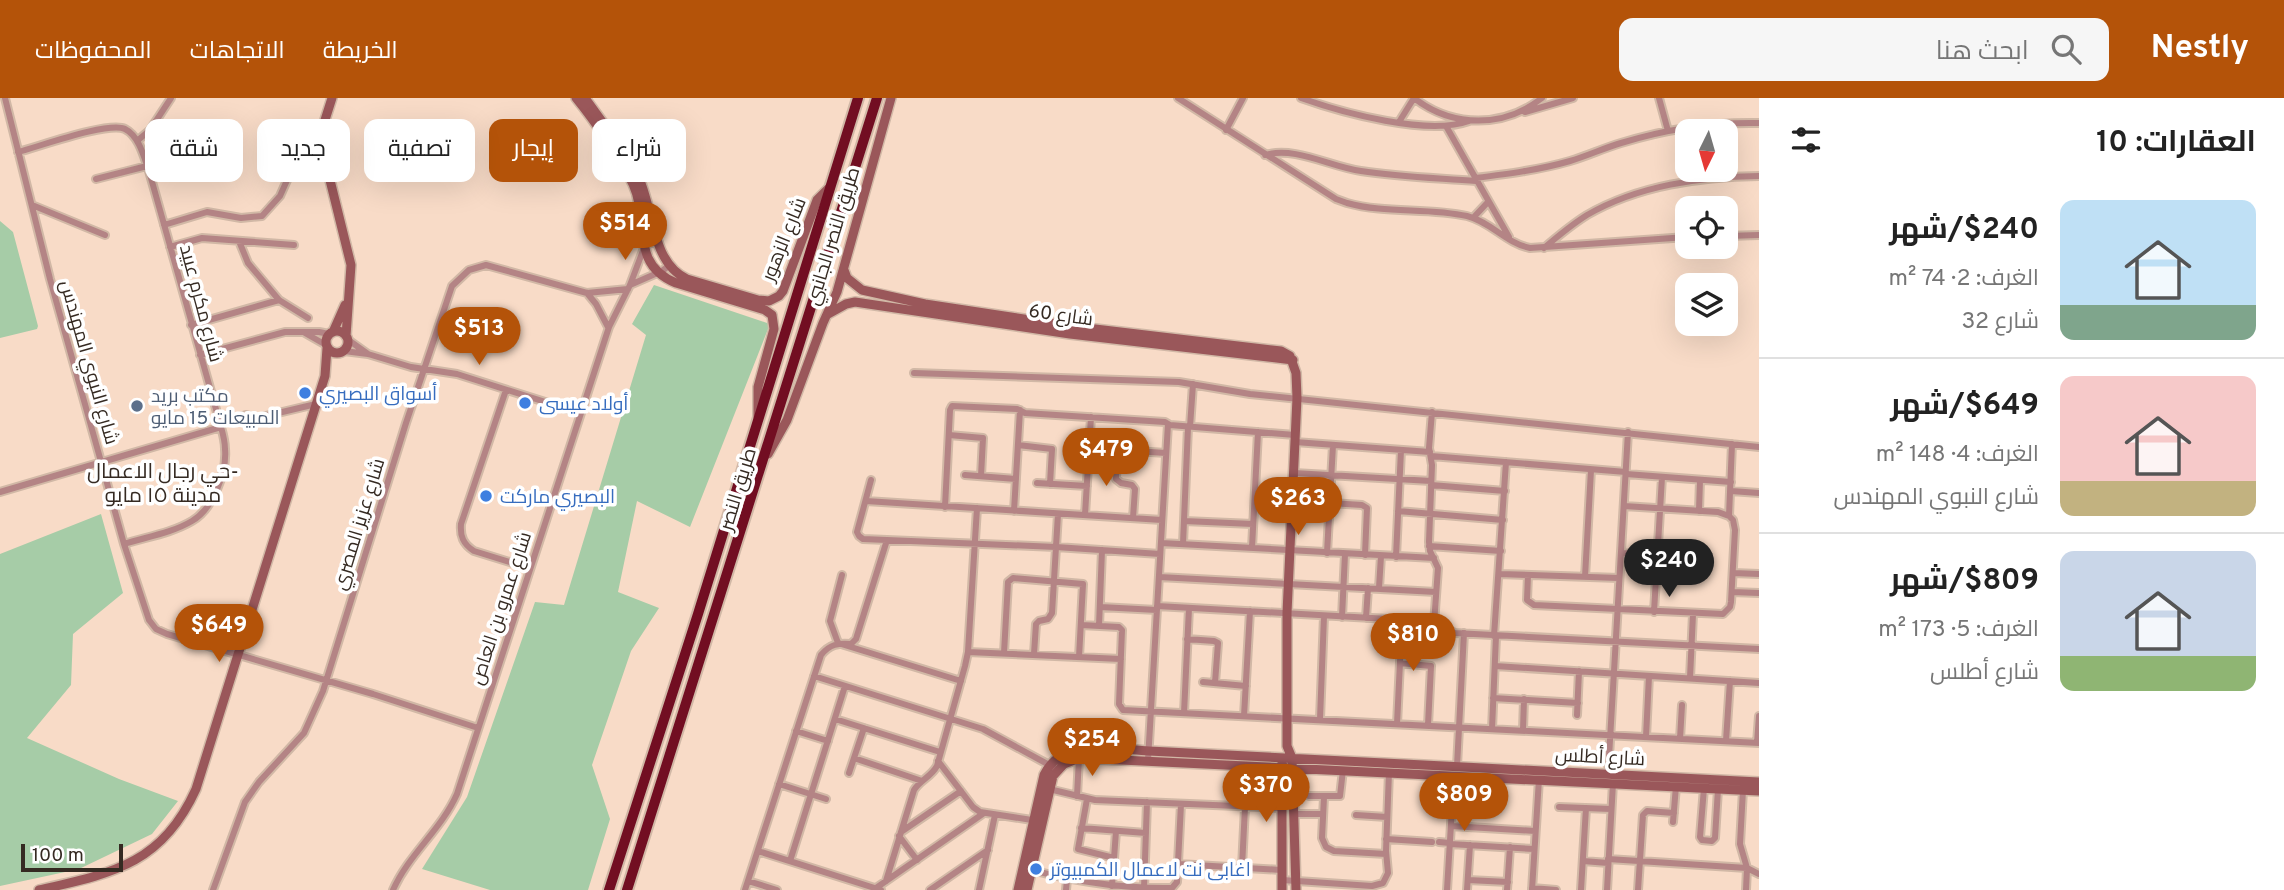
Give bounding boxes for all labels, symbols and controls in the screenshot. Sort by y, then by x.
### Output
search box [1619,18,2109,81]
text: Nestly [2151,28,2249,70]
icon: search [2047,30,2085,68]
text: ابحث هنا [1936,36,2029,69]
text: المحفوظات [35,37,152,67]
text: الاتجاهات [190,37,285,67]
text: الخريطة [323,37,398,67]
chip: شقة [145,119,243,182]
chip: جديد [257,119,350,182]
chip: تصفية [364,119,475,182]
chip: إيجار [489,119,578,182]
chip: شراء [592,119,686,182]
north arrow [1675,119,1738,182]
map controls [1675,119,1738,336]
icon: filters [1787,121,1825,159]
text: العقارات: 10 [2096,125,2256,162]
street label: طريق النصر الجانبي [802,165,867,309]
street label: شارع الزهور [757,194,813,286]
button: locate [1675,196,1738,259]
pin: $514 [584,202,666,262]
text: $514 [599,210,651,239]
text: $240/شهر [1889,212,2039,249]
icon: home [2116,228,2200,312]
street label: شارع مكرم عبيد [173,242,227,365]
text: الغرف: 2 · 74 m² [1889,265,2039,294]
button: layers [1675,273,1738,336]
street label: شارع النبوي المهندس [52,278,123,448]
street label: شارع 60 [1027,300,1094,332]
pin: $513 [438,308,520,367]
text: شارع 32 [1962,308,2039,337]
text: $513 [454,315,504,344]
place label: أسواق البصيري [319,382,437,408]
place label: مكتب بريد المبيعات 15 مايو [151,385,280,431]
marker: أسواق البصيري [297,385,313,401]
text: $649/شهر [1890,388,2039,425]
place label: أولاد عيسى [539,392,628,417]
marker: أولاد عيسى [517,395,533,411]
marker: مكتب بريد المبيعات 15 مايو [129,398,145,414]
icon: home [2116,404,2200,488]
pin: $479 [1065,428,1147,488]
text: $479 [1078,436,1134,465]
text: الغرف: 4 · 148 m² [1876,441,2039,470]
street label: طريق النصر [715,445,763,535]
street label: شارع عزيز المصري [328,456,392,594]
district label: حي رجال الاعمال- مدينة ١٥ مايو [87,459,239,510]
pin: $263 [1257,478,1339,537]
text: شارع النبوي المهندس [1834,484,2039,513]
text: $263 [1270,485,1326,514]
place label: البصيري ماركت [500,486,615,511]
marker: البصيري ماركت [478,488,494,504]
street label: شارع عمرو بن العاص [466,529,538,688]
pin: $240 [1628,540,1710,599]
text: $240 [1640,547,1698,576]
text: $809/شهر [1890,563,2039,600]
icon: home [2116,579,2200,663]
pin: $649 [178,604,260,664]
text: $649 [191,612,247,641]
pin: $810 [1372,614,1454,673]
text: الغرف: 5 · 173 m² [1878,616,2039,645]
text: $810 [1387,621,1439,650]
text: شارع أطلس [1930,659,2039,688]
pin: $254 [1051,718,1133,778]
text: $254 [1063,726,1121,755]
street label: شارع أطلس [1554,743,1646,772]
pin: $370 [1225,764,1307,824]
text: $370 [1239,772,1293,801]
pin: $809 [1423,774,1505,833]
text: $809 [1435,781,1493,810]
scale bar [21,841,122,873]
text: 100 m [32,844,84,868]
place label: اغابى نت لاعمال الكمبيوتر [1049,859,1251,883]
marker: اغابى نت لاعمال الكمبيوتر [1028,861,1044,877]

